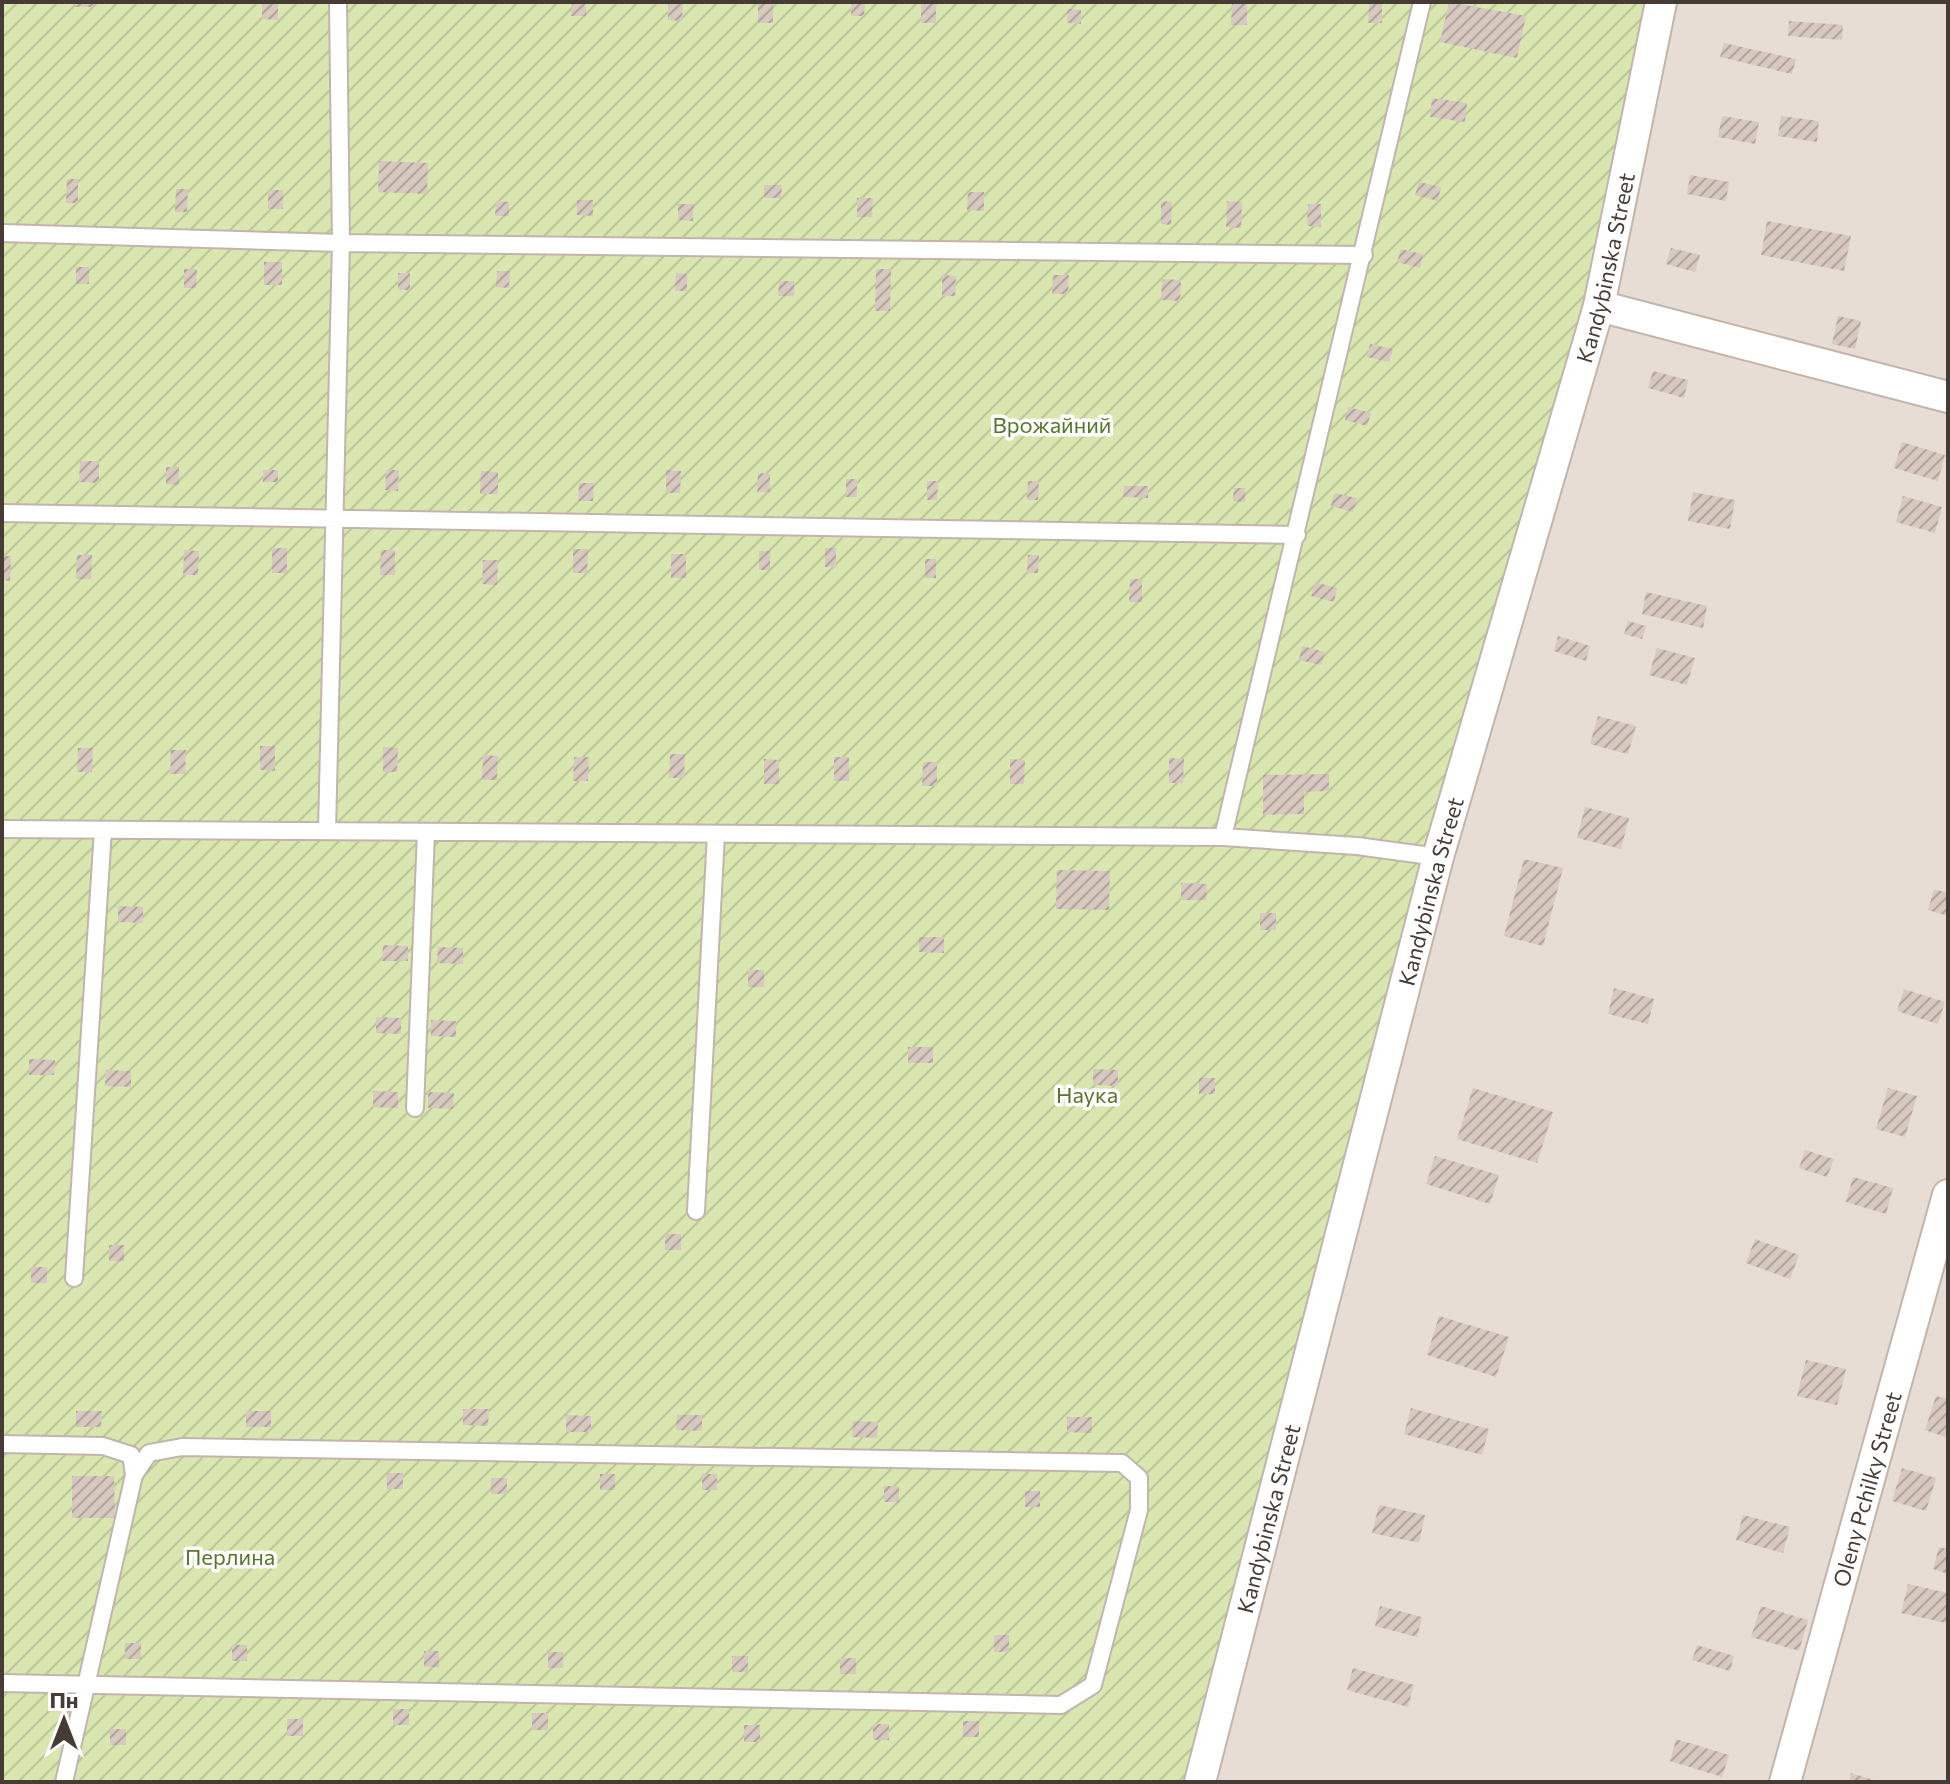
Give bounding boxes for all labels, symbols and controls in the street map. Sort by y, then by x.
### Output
street label: Kandybinska Street [1570,170,1639,366]
park label: Врожайний [993,411,1111,438]
street label: Kandybinska Street [1392,794,1468,988]
park label: Наука [1056,1081,1118,1108]
street label: Oleny Pchilky Street [1826,1389,1906,1590]
street label: Kandybinska Street [1231,1421,1305,1616]
park label: Перлина [185,1543,275,1570]
north arrow [24,1680,104,1760]
text: Пн [49,1686,79,1713]

